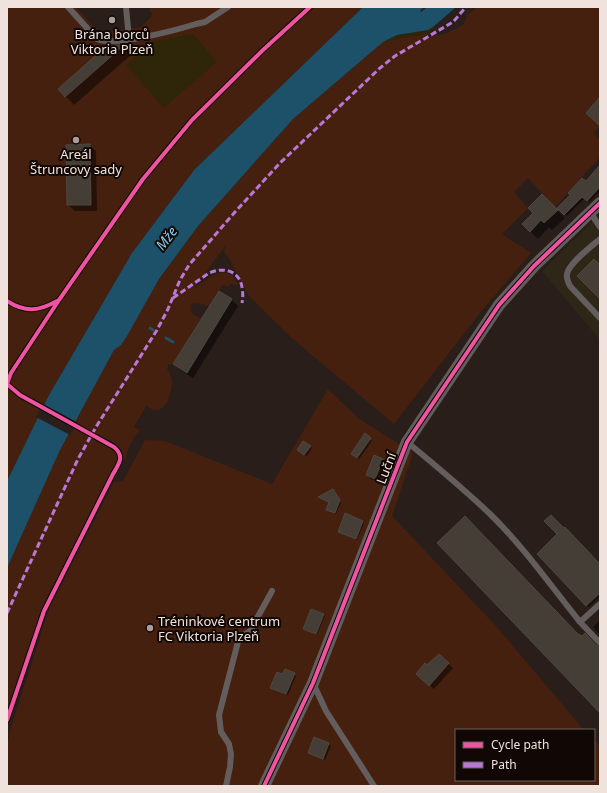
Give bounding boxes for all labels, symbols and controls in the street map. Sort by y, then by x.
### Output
marker: Brána borců Viktoria Plzeň [107,15,117,25]
place label: Brána borců Viktoria Plzeň [71,25,153,58]
marker: Areál Štruncovy sady [71,135,81,145]
place label: Areál Štruncovy sady [30,145,122,178]
water label: Mže [151,222,181,254]
street label: Luční [372,449,400,486]
place label: Tréninkové centrum FC Viktoria Plzeň [158,612,280,645]
marker: Tréninkové centrum FC Viktoria Plzeň [145,623,155,633]
legend [455,729,595,781]
text: Cycle path [491,736,549,753]
text: Path [491,756,517,773]

